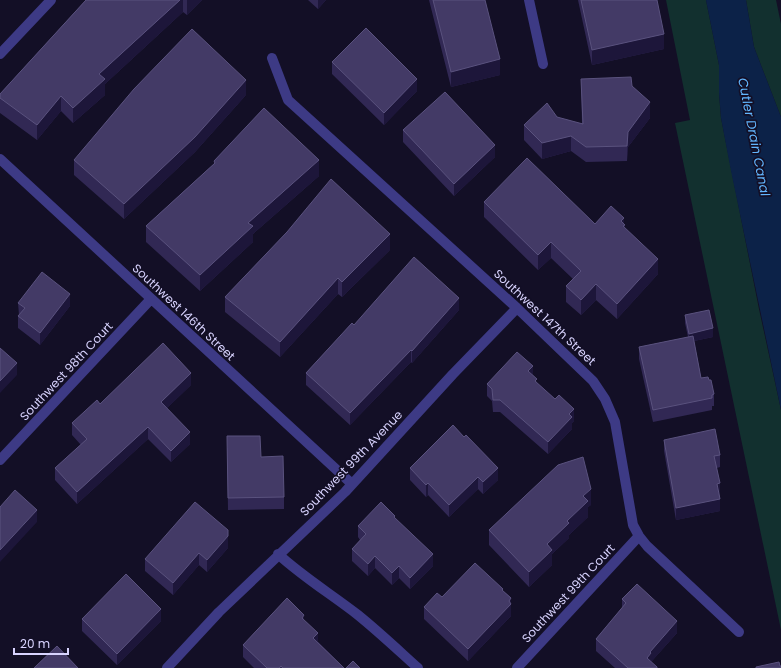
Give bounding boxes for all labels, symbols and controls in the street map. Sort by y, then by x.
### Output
water label: Cutler Drain Canal [733,76,775,199]
street label: Southwest 146th Street [129,260,239,364]
street label: Southwest 147th Street [490,265,600,369]
street label: Southwest 98th Court [16,318,116,424]
street label: Southwest 99th Avenue [296,406,406,520]
street label: Southwest 99th Court [518,540,618,646]
scale bar [14,630,68,656]
text: 20 m [20,635,50,652]

